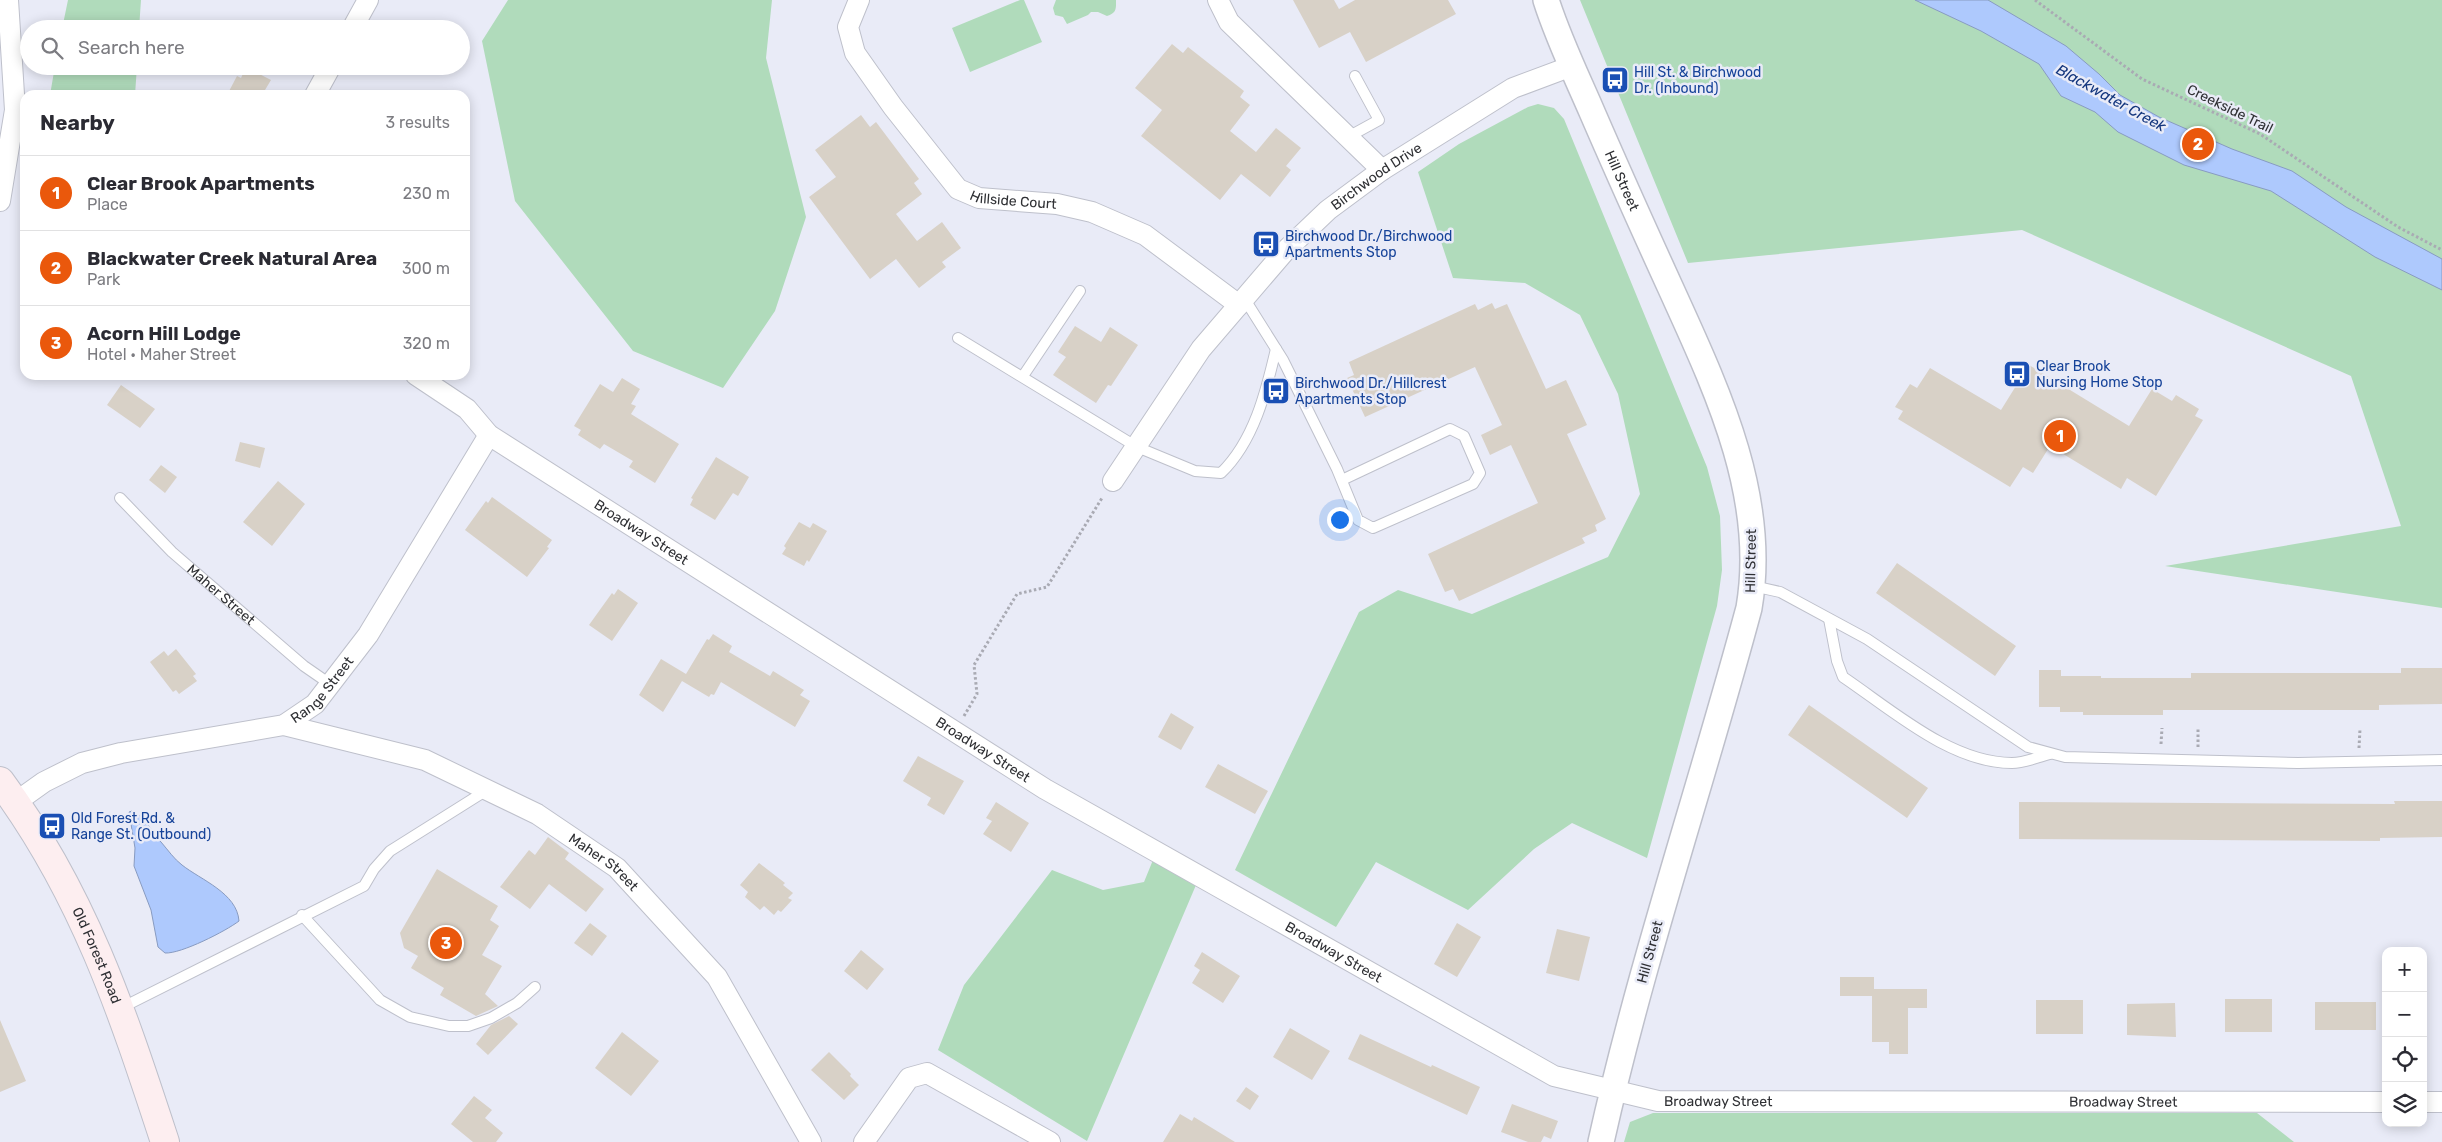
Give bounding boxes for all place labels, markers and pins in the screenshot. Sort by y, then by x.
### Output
place label: Hill St. & Birchwood Dr. (Inbound) [1634,64,1761,97]
bus stop icon: Hill St. & Birchwood Dr. (Inbound) [1600,65,1630,95]
pin: 2 [2182,125,2214,163]
place label: Birchwood Dr./Birchwood Apartments Stop [1285,228,1452,261]
bus stop icon: Birchwood Dr./Birchwood Apartments Stop [1251,229,1281,259]
place label: Clear Brook Nursing Home Stop [2036,358,2163,391]
bus stop icon: Clear Brook Nursing Home Stop [2002,359,2032,389]
place label: Birchwood Dr./Hillcrest Apartments Stop [1295,375,1447,408]
bus stop icon: Birchwood Dr./Hillcrest Apartments Stop [1261,376,1291,406]
pin: 1 [2044,417,2076,455]
place label: Old Forest Rd. & Range St. (Outbound) [71,810,211,843]
bus stop icon: Old Forest Rd. & Range St. (Outbound) [37,811,67,841]
pin: 3 [430,924,462,962]

